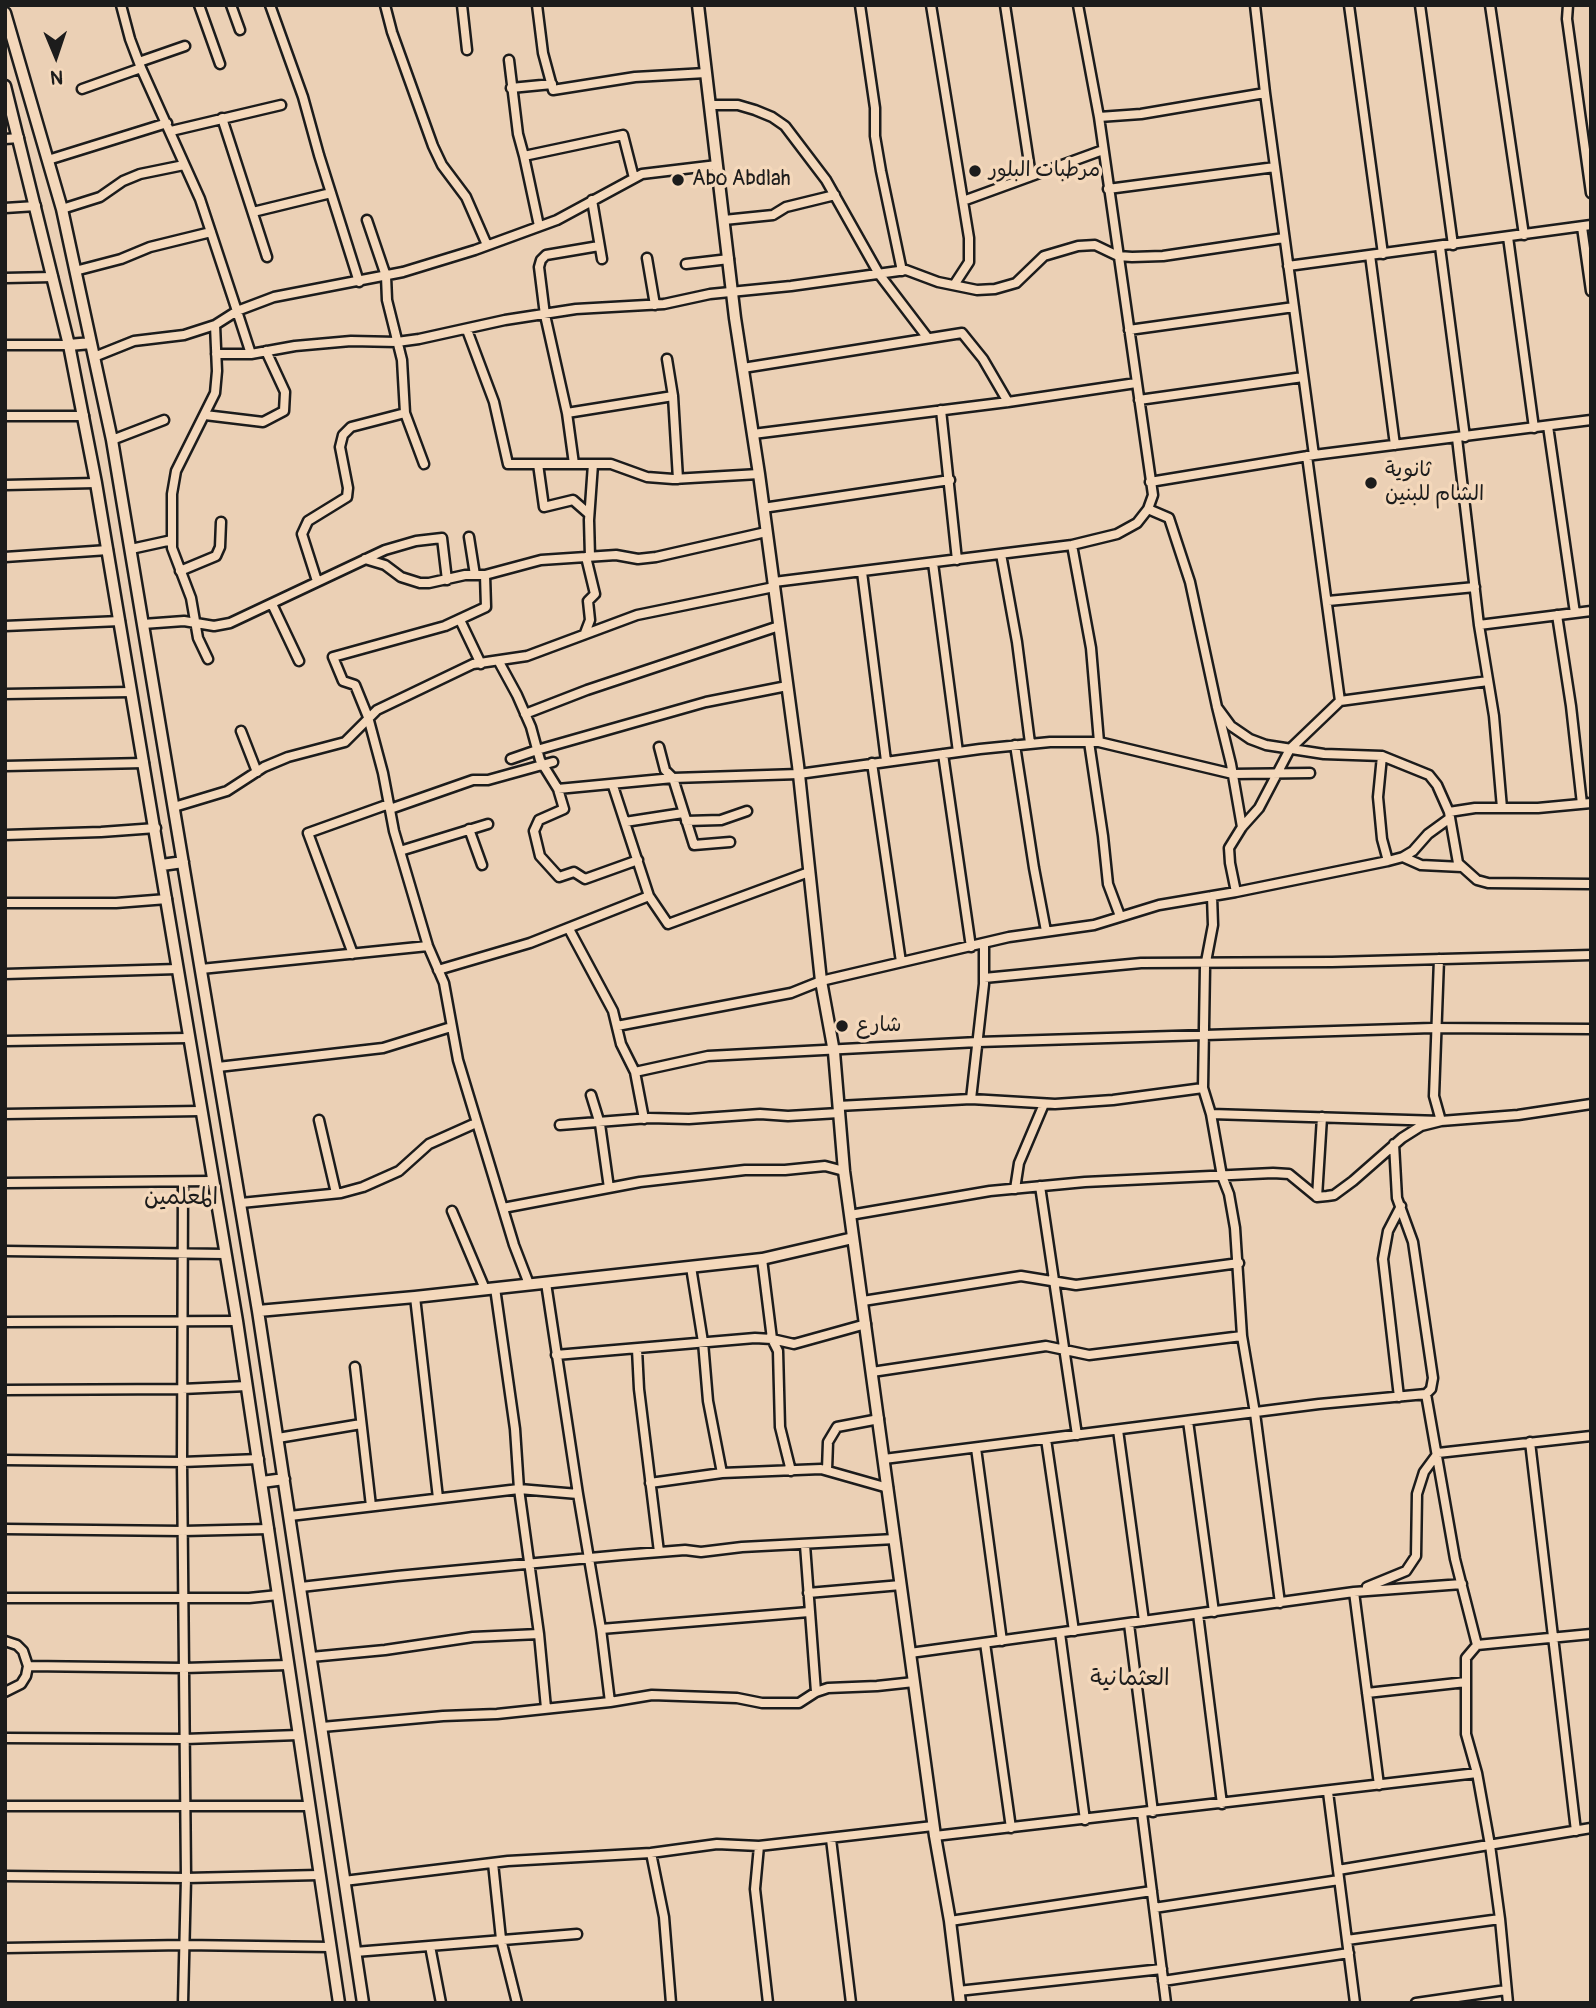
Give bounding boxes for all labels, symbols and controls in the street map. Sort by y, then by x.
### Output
north arrow [21,21,91,91]
text: N [50,65,64,89]
place label: مرطبات البلور [989,158,1100,184]
marker: مرطبات البلور [967,163,983,179]
place label: Abo Abdlah [692,167,791,193]
marker: Abo Abdlah [670,172,686,188]
place label: ثانوية الشام للبنين [1385,458,1484,508]
marker: ثانوية الشام للبنين [1363,475,1379,491]
place label: شارع [856,1013,901,1039]
marker: شارع [834,1018,850,1034]
district label: المعلمين [144,1184,218,1212]
district label: العثمانية [1090,1665,1170,1693]

